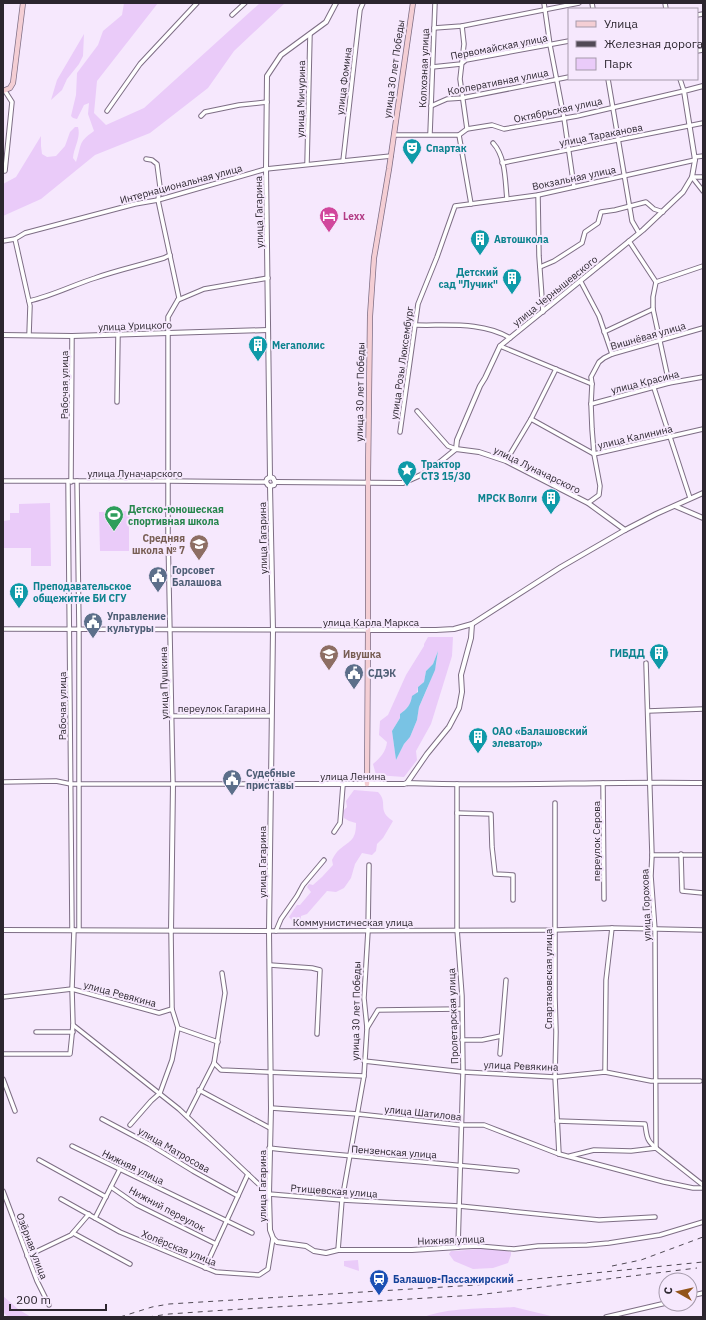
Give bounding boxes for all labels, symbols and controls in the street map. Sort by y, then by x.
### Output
legend [568,8,698,80]
text: Улица [604,16,638,31]
street label: улица 30 лет Победы [381,19,407,119]
street label: Колхозная улица [416,27,432,108]
street label: Первомайская улица [449,31,549,63]
text: Железная дорога [604,36,704,51]
street label: улица Фомина [333,46,355,116]
text: Парк [604,56,633,71]
street label: улица Мичурина [294,60,308,138]
street label: Кооперативная улица [446,66,550,98]
street label: Октябрьская улица [512,94,604,126]
street label: улица Тараканова [558,120,644,149]
theatre icon: Спартак [401,137,423,165]
place label: Спартак [426,142,467,155]
street label: Интернациональная улица [118,161,244,207]
street label: Вокзальная улица [531,163,618,193]
street label: улица Гагарина [252,175,266,248]
hotel icon: Lexx [318,205,340,233]
place label: Lexx [343,210,365,223]
building icon: Автошкола [469,228,491,256]
place label: Автошкола [494,233,549,246]
street label: улица Чернышевского [510,252,600,329]
place label: Детский сад "Лучик" [438,266,498,291]
building icon: Детский сад "Лучик" [501,267,523,295]
street label: улица Розы Люксембург [388,305,416,420]
street label: улица Урицкого [98,318,173,334]
street label: Вишнёвая улица [609,319,688,353]
building icon: Мегаполис [247,334,269,362]
place label: Мегаполис [272,339,325,352]
street label: улица 30 лет Победы [353,342,367,442]
street label: Рабочая улица [58,350,71,419]
street label: улица Красина [609,367,681,397]
street label: улица Калинина [596,422,674,452]
street label: улица Луначарского [491,443,583,497]
place label: Трактор СТЗ 15/30 [421,458,470,483]
place icon: Трактор СТЗ 15/30 [396,459,418,487]
street label: улица Луначарского [87,467,183,480]
building icon: МРСК Волги [540,487,562,515]
place label: МРСК Волги [478,492,537,505]
street label: улица Гагарина [256,501,270,574]
place label: Детско-юношеская спортивная школа [128,503,224,528]
sports icon: Детско-юношеская спортивная школа [103,504,125,532]
place label: Средняя школа № 7 [132,532,185,557]
school or university icon: Средняя школа № 7 [188,533,210,561]
place label: Горсовет Балашова [172,564,222,589]
public building icon: Горсовет Балашова [147,565,169,593]
place label: Преподавательское общежитие БИ СГУ [33,580,132,605]
building icon: Преподавательское общежитие БИ СГУ [8,581,30,609]
place label: Управление культуры [107,610,166,635]
public building icon: Управление культуры [82,611,104,639]
street label: улица Карла Маркса [323,616,420,629]
building icon: ГИБДД [648,642,670,670]
school or university icon: Ивушка [318,643,340,671]
street label: улица Пушкина [157,646,171,719]
place label: ГИБДД [610,647,645,660]
place label: Ивушка [343,648,382,661]
public building icon: СДЭК [343,662,365,690]
place label: СДЭК [368,667,396,680]
street label: Рабочая улица [56,671,69,740]
street label: переулок Гагарина [178,702,267,715]
place label: ОАО «Балашовский элеватор» [492,725,588,750]
building icon: ОАО «Балашовский элеватор» [467,726,489,754]
place label: Судебные приставы [246,767,296,792]
public building icon: Судебные приставы [221,768,243,796]
street label: улица Ленина [320,770,386,783]
street label: переулок Серова [590,800,603,881]
street label: улица Гагарина [256,825,269,898]
street label: улица Горохова [638,868,654,941]
street label: Коммунистическая улица [293,916,414,929]
street label: Спартаковская улица [542,928,555,1029]
street label: улица 30 лет Победы [349,961,363,1061]
street label: Пролетарская улица [445,967,461,1064]
street label: улица Ревякина [82,978,158,1010]
street label: улица Ревякина [483,1058,559,1074]
street label: улица Шатилова [384,1102,463,1124]
street label: улица Матросова [136,1124,213,1176]
street label: Пензенская улица [351,1143,438,1162]
street label: Нижняя улица [100,1146,167,1188]
street label: улица Гагарина [256,1149,269,1222]
street label: Ртищевская улица [290,1181,379,1201]
street label: Нижний переулок [127,1183,208,1235]
street label: Озёрная улица [13,1211,51,1282]
street label: Хопёрская улица [140,1227,219,1269]
street label: Нижняя улица [417,1232,486,1248]
station icon: Балашов-Пассажирский [368,1268,390,1296]
north arrow [658,1272,698,1312]
place label: Балашов-Пассажирский [393,1273,514,1286]
scale bar [10,1286,106,1312]
text: С [661,1286,676,1295]
text: 200 m [16,1292,51,1307]

